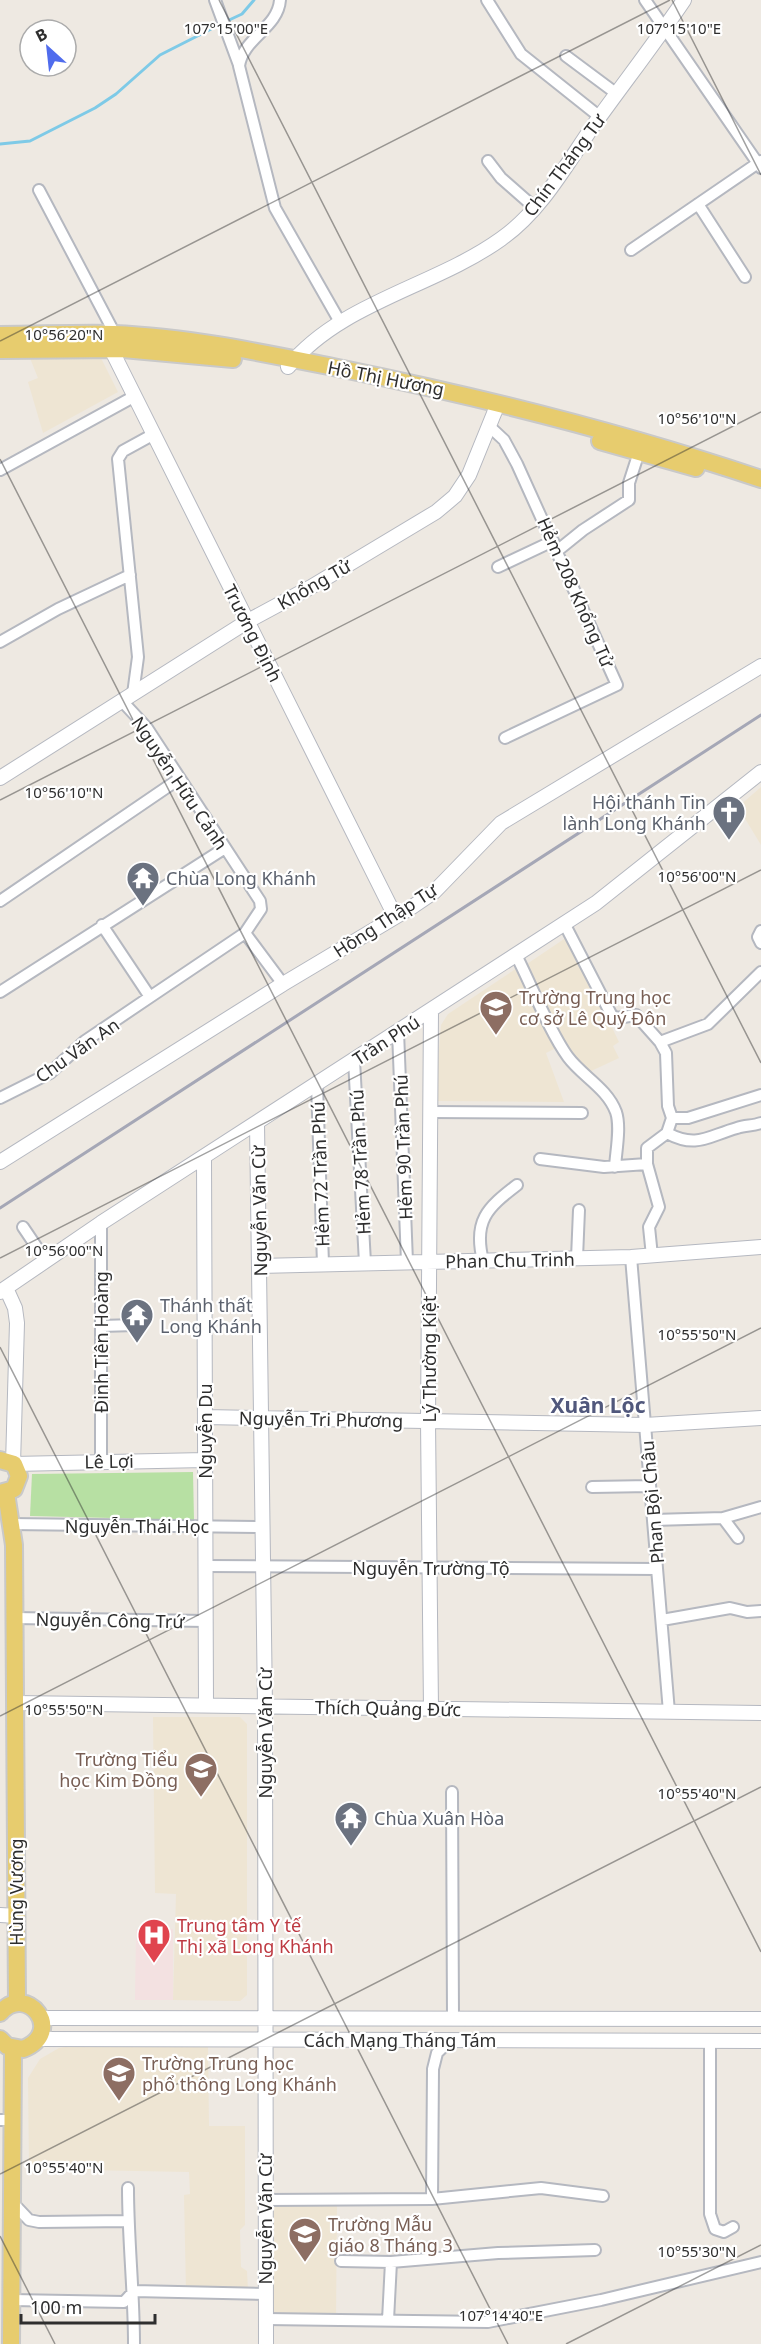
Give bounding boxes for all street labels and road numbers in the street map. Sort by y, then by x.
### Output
street label: Chín Tháng Tư [518,108,611,221]
street label: Hồ Thị Hương [326,355,446,401]
street label: Hẻm 208 Khổng Tử [532,513,620,672]
street label: Khổng Tử [273,553,356,615]
street label: Trương Định [218,580,288,686]
street label: Nguyễn Hữu Cảnh [126,712,234,854]
street label: Hồng Thập Tự [328,877,442,963]
street label: Trần Phú [348,1009,424,1071]
street label: Chu Văn An [30,1012,124,1088]
street label: Hẻm 90 Trần Phú [388,1074,418,1220]
street label: Hẻm 78 Trần Phú [344,1089,376,1235]
street label: Hẻm 72 Trần Phú [305,1101,335,1247]
street label: Nguyễn Văn Cừ [246,1145,272,1277]
street label: Phan Chu Trinh [445,1247,575,1273]
street label: Đinh Tiên Hoàng [89,1271,113,1413]
street label: Lý Thường Kiệt [417,1295,441,1422]
street label: Nguyễn Du [193,1383,217,1479]
street label: Nguyễn Tri Phương [239,1406,403,1432]
street label: Phan Bội Châu [635,1439,669,1565]
street label: Lê Lợi [84,1449,134,1473]
street label: Nguyễn Thái Học [65,1514,210,1538]
street label: Nguyễn Trường Tộ [352,1556,510,1580]
street label: Nguyễn Công Trứ [35,1607,185,1633]
street label: Nguyễn Văn Cừ [253,1667,277,1798]
street label: Thích Quảng Đức [315,1695,462,1721]
street label: Hùng Vương [4,1838,28,1946]
street label: Cách Mạng Tháng Tám [304,2028,496,2052]
street label: Nguyễn Văn Cừ [253,2153,277,2284]

